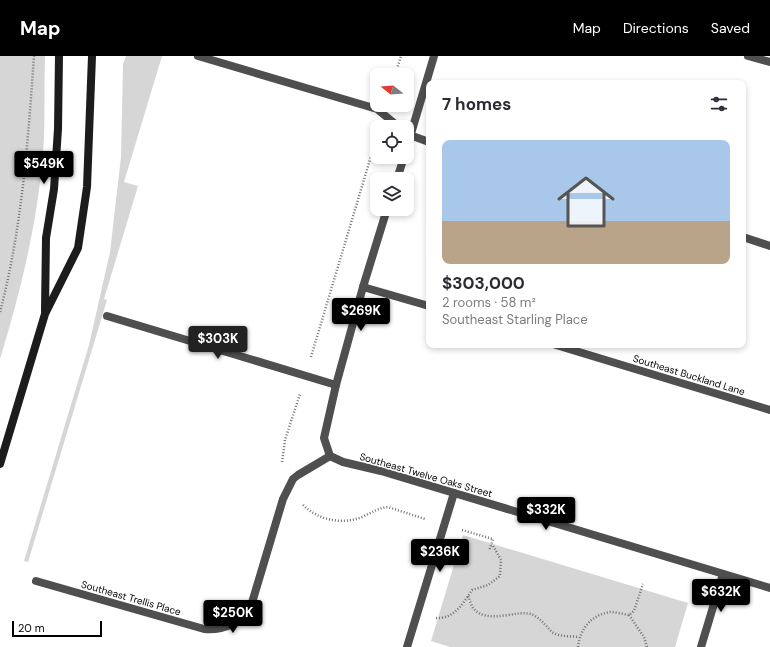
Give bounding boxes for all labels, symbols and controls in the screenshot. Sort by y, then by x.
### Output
text: Map [20,16,60,41]
text: Map [573,19,601,37]
text: Directions [623,19,689,37]
text: Saved [711,19,750,37]
north arrow [370,68,414,112]
map controls [370,68,414,216]
text: 7 homes [442,93,511,115]
icon: filters [708,93,730,115]
button: locate [370,120,414,164]
pin: $549K [16,151,72,185]
text: $549K [23,155,65,172]
icon: home [550,166,622,238]
button: layers [370,172,414,216]
text: $303,000 [442,272,525,294]
text: 2 rooms · 58 m² [442,294,536,311]
pin: $269K [333,298,389,332]
text: $269K [341,302,381,319]
text: Southeast Starling Place [442,311,588,328]
pin: $303K [190,326,246,360]
text: $303K [197,330,239,347]
street label: Southeast Buckland Lane [631,352,747,398]
street label: Southeast Twelve Oaks Street [358,450,494,500]
pin: $332K [518,497,574,531]
text: $332K [526,501,566,518]
pin: $236K [412,539,468,573]
text: $236K [420,543,460,560]
street label: Southeast Trellis Place [80,578,183,619]
pin: $632K [693,579,749,613]
text: $632K [701,583,741,600]
pin: $250K [205,600,261,634]
text: $250K [212,604,254,621]
scale bar [12,619,102,638]
text: 20 m [18,621,44,635]

